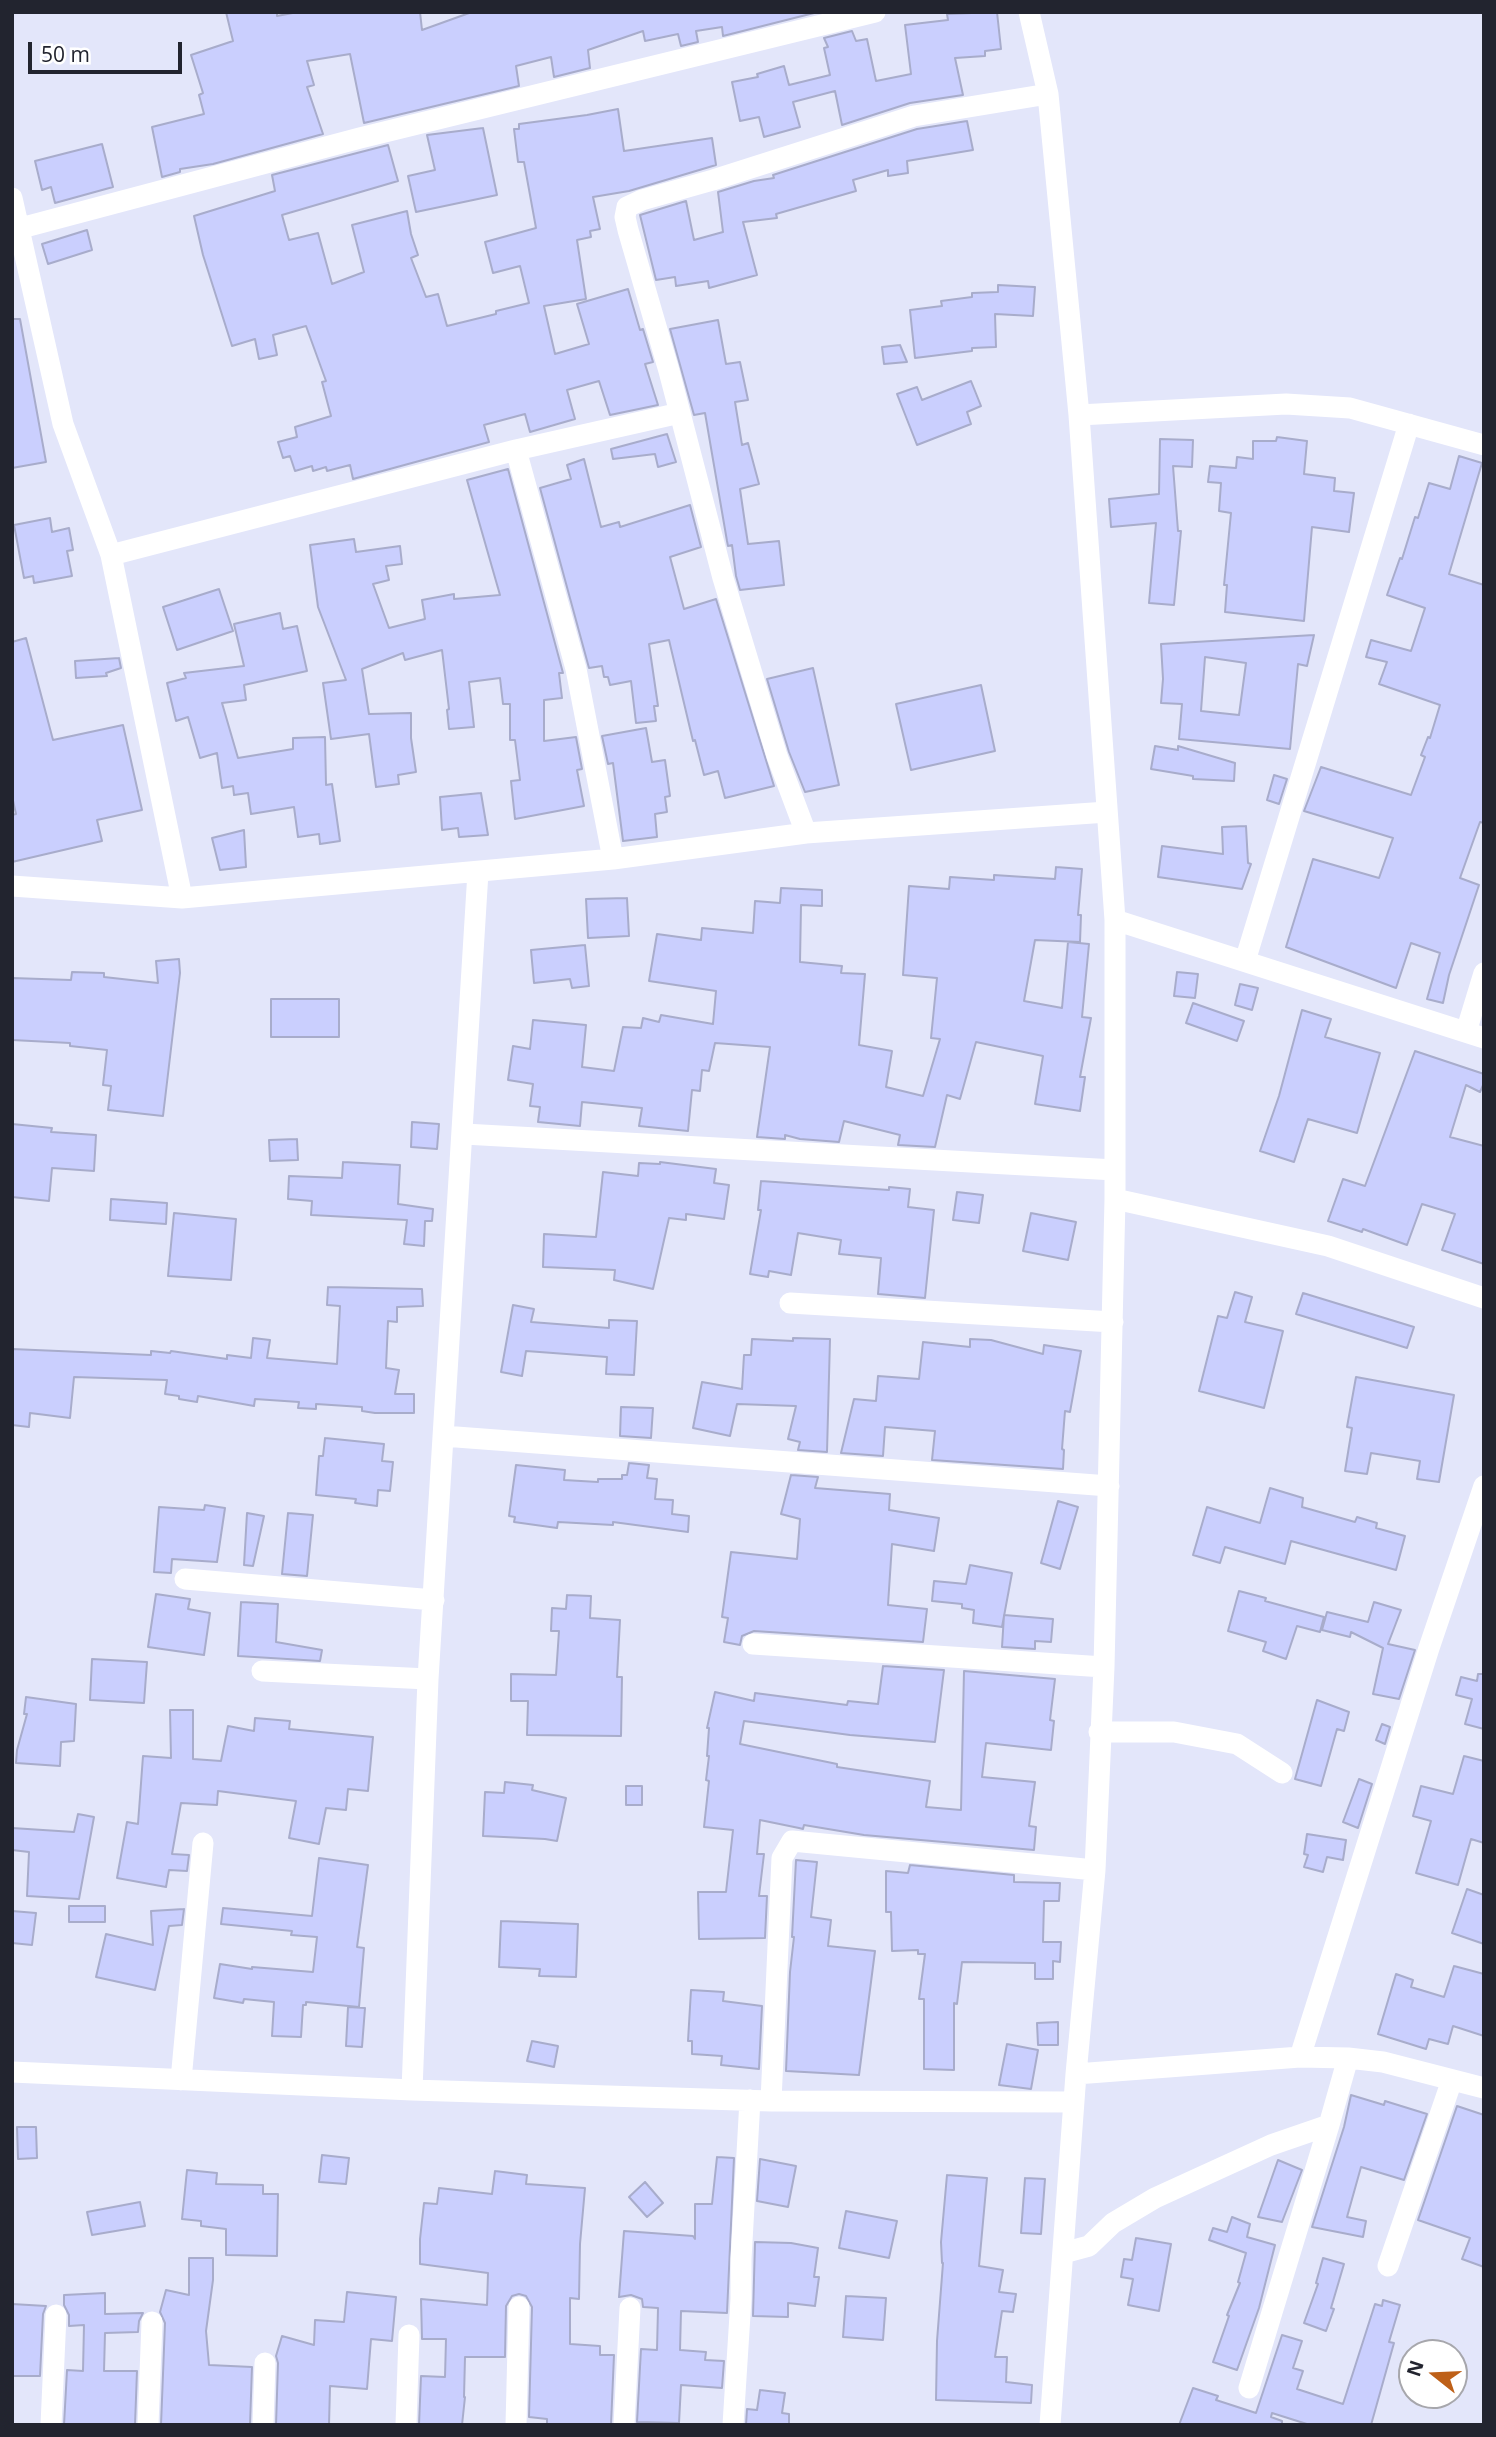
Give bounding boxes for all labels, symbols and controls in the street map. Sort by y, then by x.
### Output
scale bar [32,28,186,72]
text: 50 m [41,40,90,68]
north arrow [1398,2339,1468,2409]
text: N [1400,2357,1430,2380]

